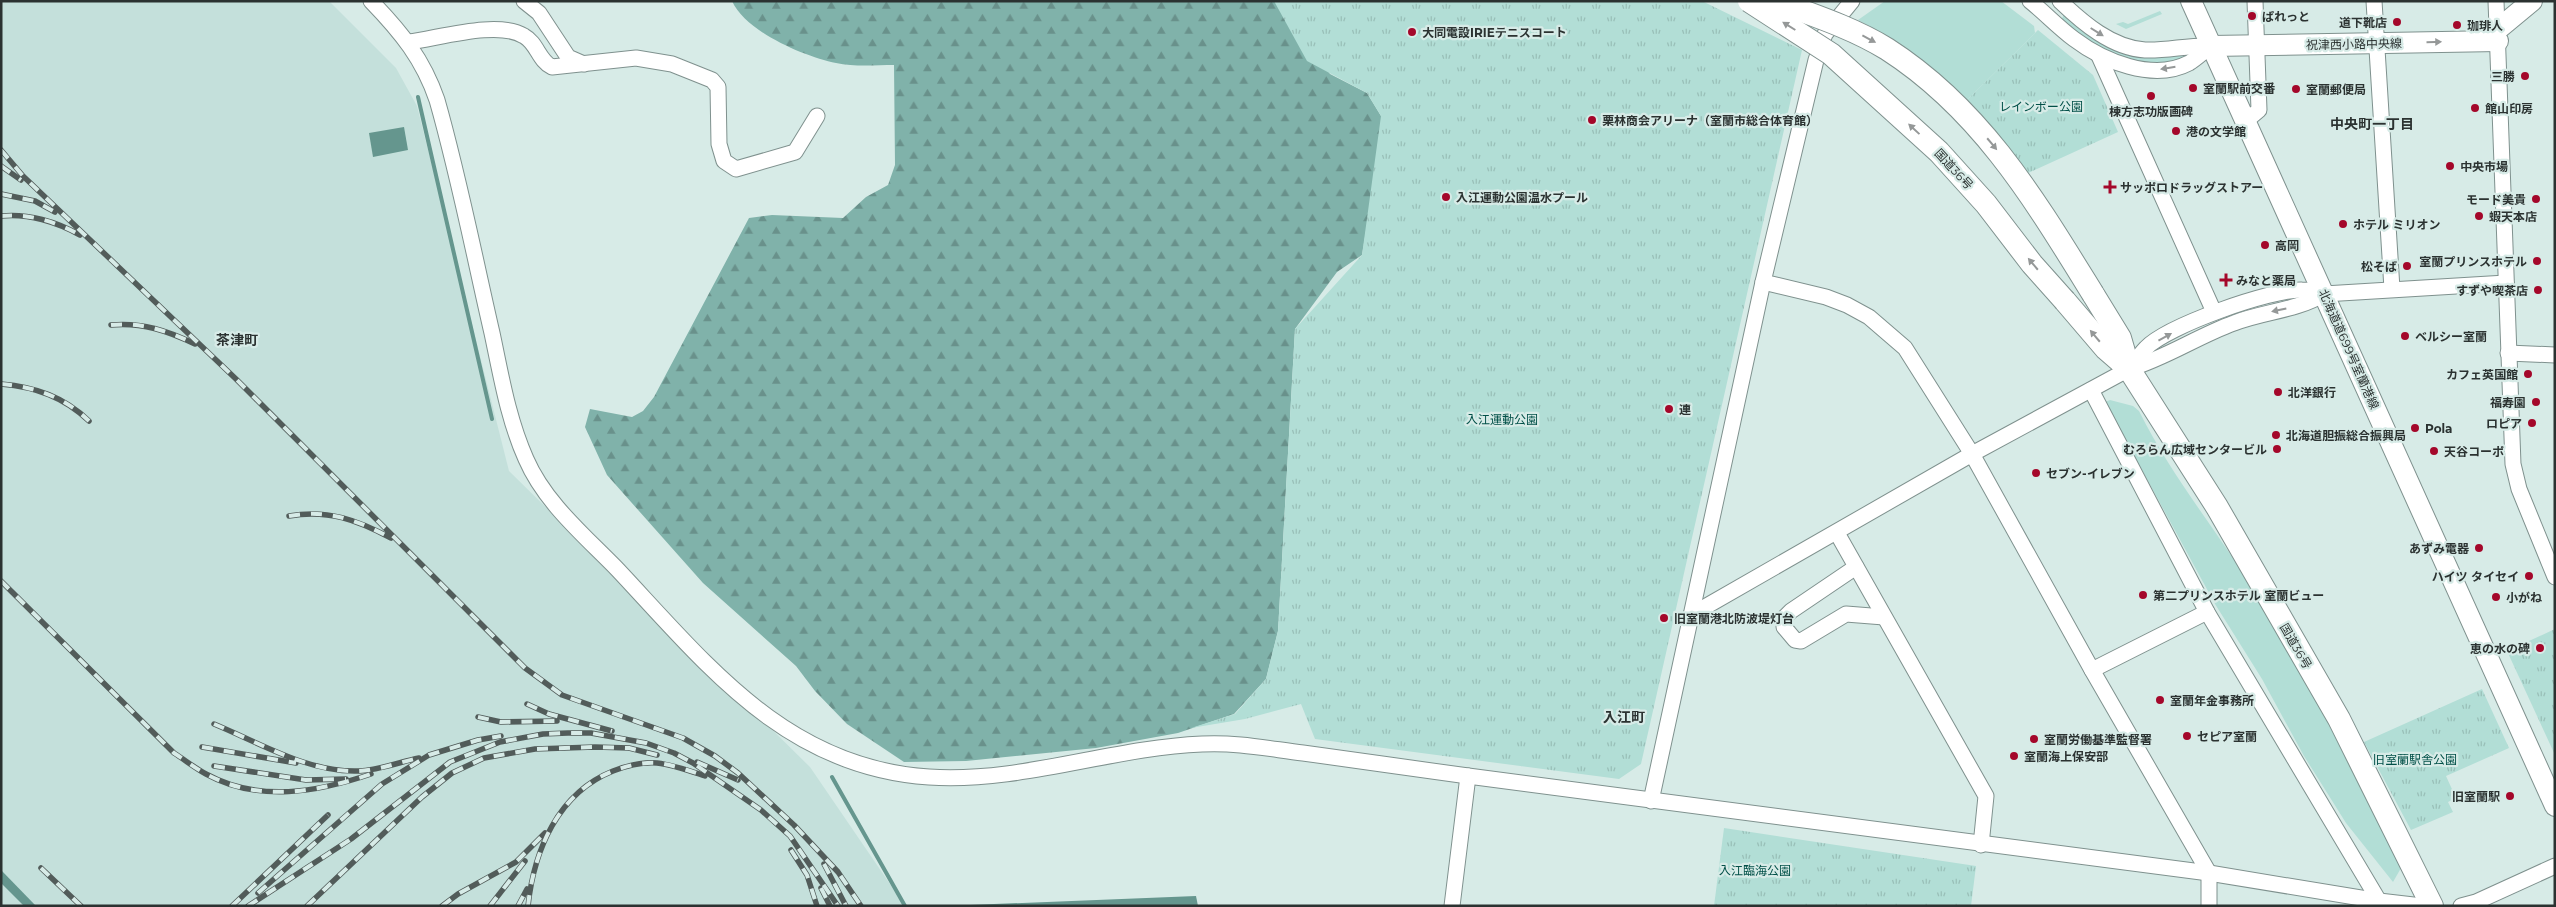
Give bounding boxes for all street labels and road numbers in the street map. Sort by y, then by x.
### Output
street label: 祝津西小路中央線 [2306,36,2402,52]
street label: 国道36号 [1931,146,1977,192]
street label: 北海道道699号室蘭港線 [2316,287,2382,411]
street label: 国道36号 [2277,621,2315,671]

